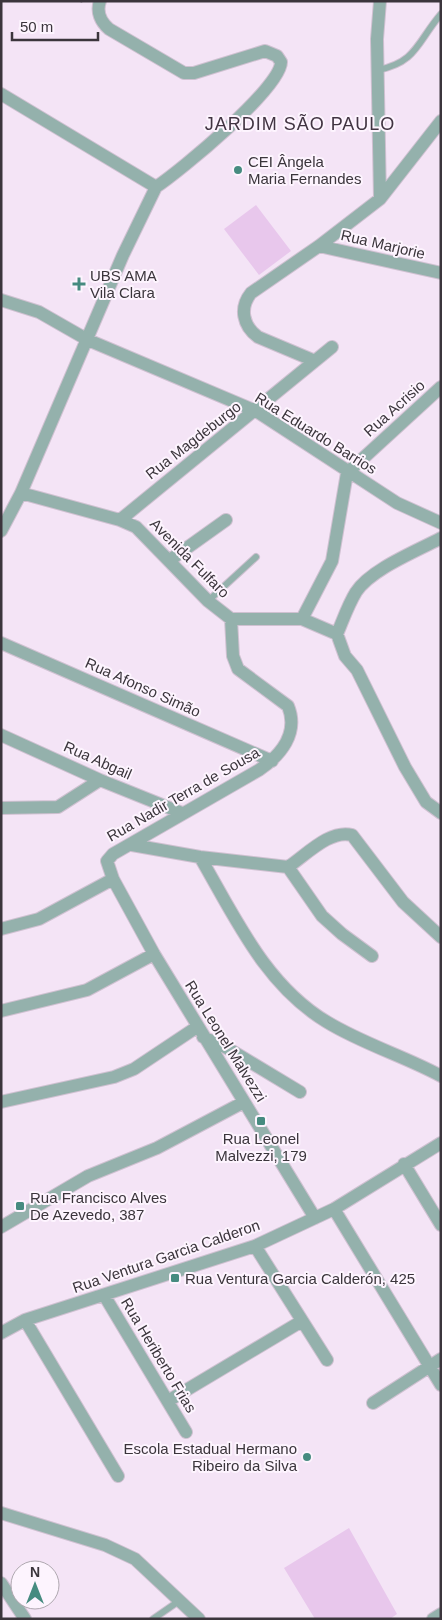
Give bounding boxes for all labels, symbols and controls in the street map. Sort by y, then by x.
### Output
scale bar [12,10,99,42]
text: 50 m [20,18,53,35]
district label: JARDIM SÃO PAULO [205,113,395,134]
place label: CEI Ângela Maria Fernandes [248,153,361,187]
marker: CEI Ângela Maria Fernandes [232,164,244,176]
street label: Rua Marjorie [339,226,427,262]
place label: UBS AMA Vila Clara [90,267,157,301]
marker: UBS AMA Vila Clara [72,277,86,291]
street label: Rua Acrisio [360,376,428,440]
street label: Rua Eduardo Barrios [252,389,380,477]
street label: Rua Magdeburgo [142,398,244,482]
street label: Avenida Fulfaro [147,515,233,601]
street label: Rua Afonso Simão [83,654,203,720]
street label: Rua Abgail [61,737,135,783]
street label: Rua Nadir Terra de Sousa [104,743,263,845]
street label: Rua Leonel Malvezzi [182,977,270,1105]
marker: Rua Leonel Malvezzi, 179 [255,1115,267,1127]
place label: Rua Leonel Malvezzi, 179 [215,1130,307,1164]
place label: Rua Francisco Alves De Azevedo, 387 [30,1189,167,1223]
marker: Rua Francisco Alves De Azevedo, 387 [14,1200,26,1212]
street label: Rua Ventura Garcia Calderon [70,1216,262,1296]
place label: Rua Ventura Garcia Calderón, 425 [185,1270,415,1287]
marker: Rua Ventura Garcia Calderón, 425 [169,1272,181,1284]
street label: Rua Heriberto Frias [118,1295,200,1415]
place label: Escola Estadual Hermano Ribeiro da Silva [124,1440,298,1474]
marker: Escola Estadual Hermano Ribeiro da Silva [301,1451,313,1463]
north arrow [10,1560,60,1610]
text: N [30,1564,40,1580]

